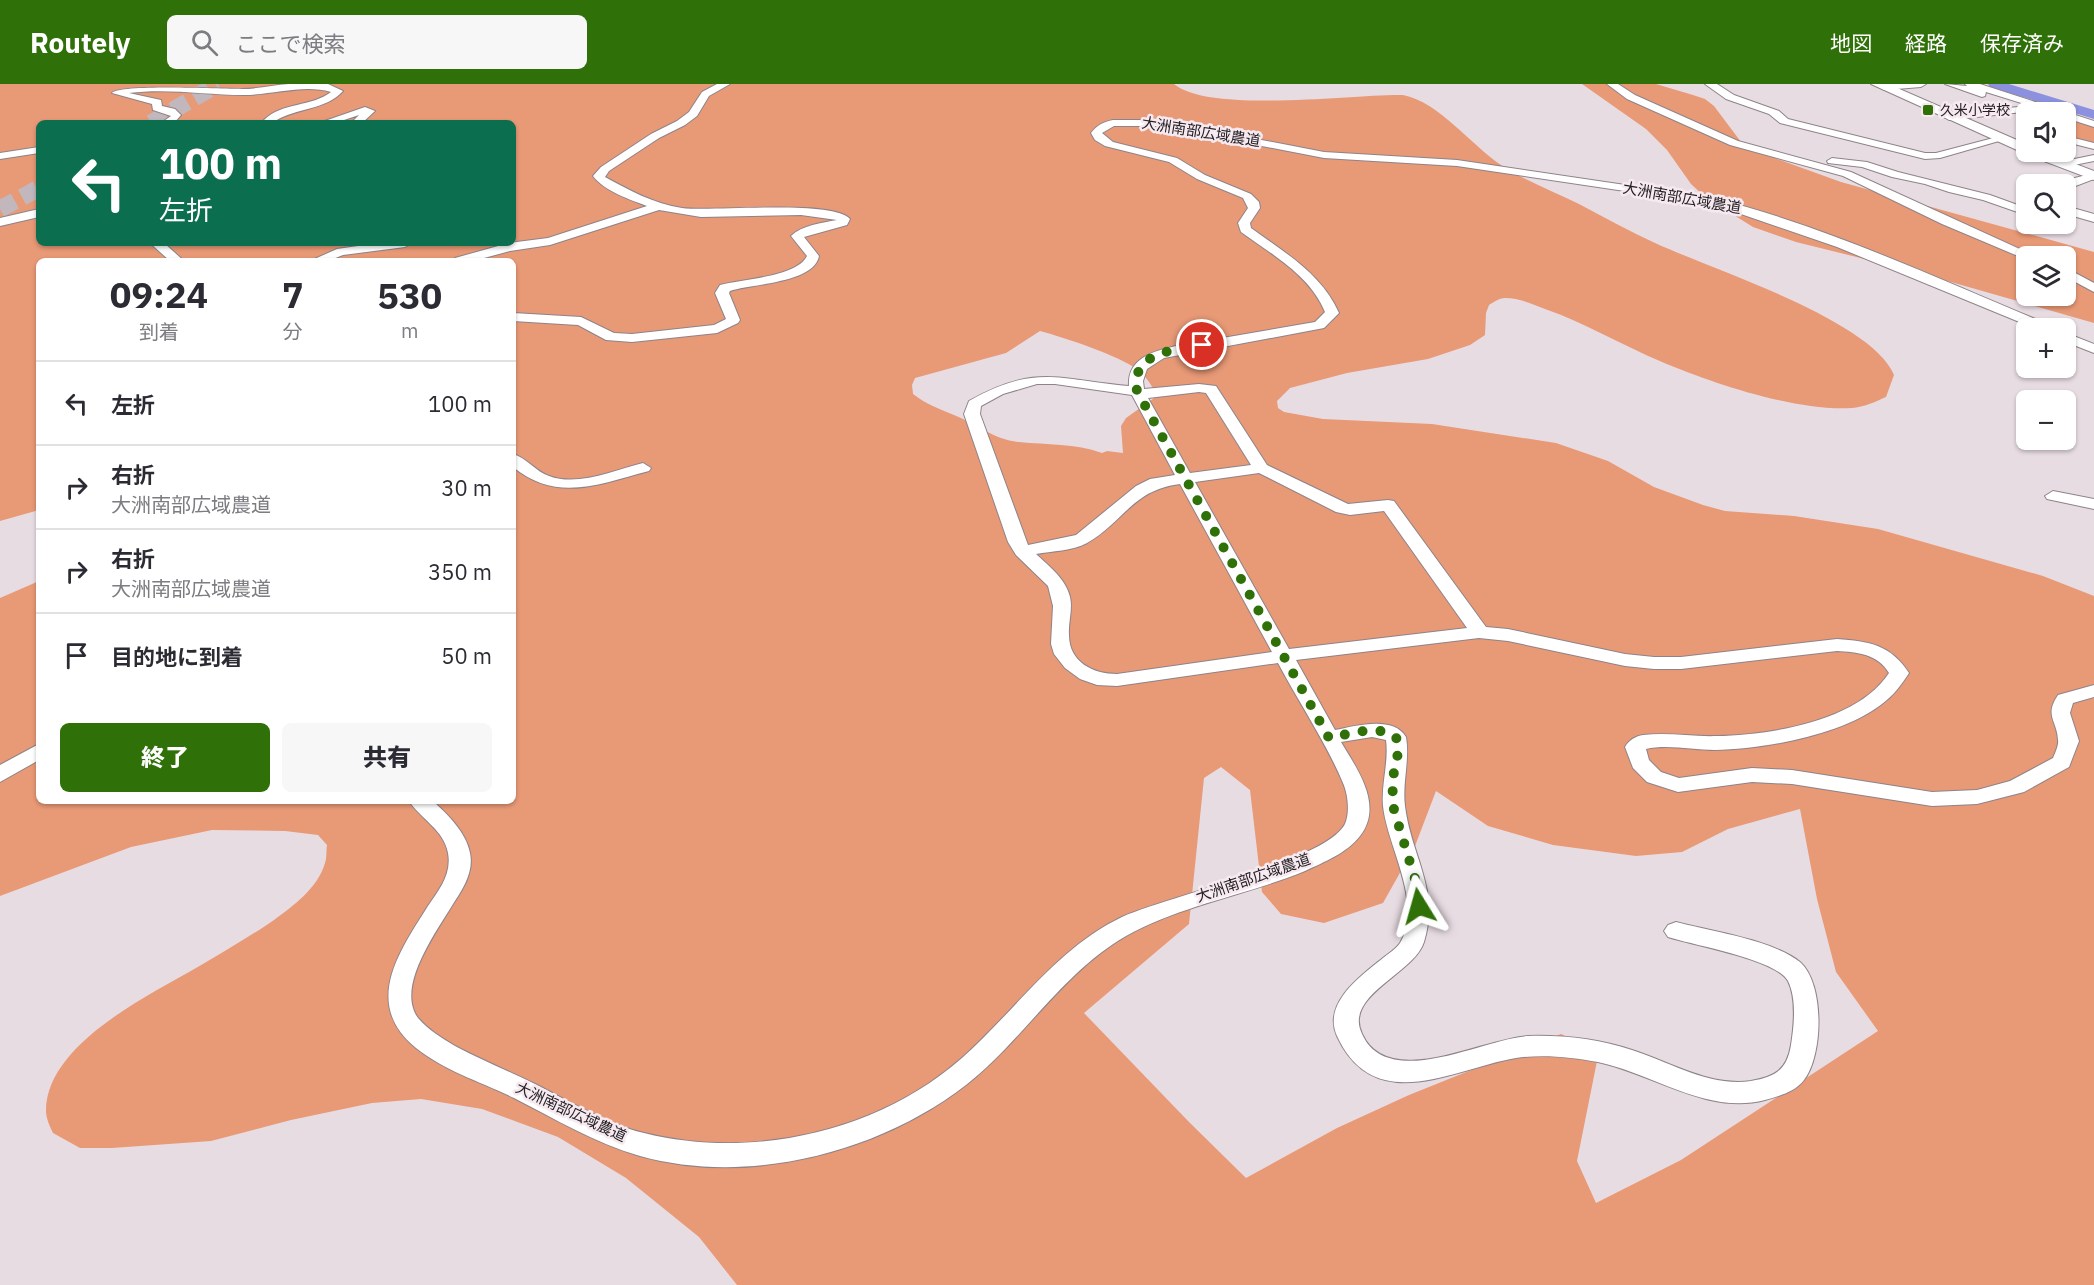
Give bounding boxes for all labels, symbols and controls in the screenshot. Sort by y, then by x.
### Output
search box [167,15,587,69]
text: Routely [30,24,131,61]
icon: search [188,26,221,59]
text: ここで検索 [236,29,346,58]
text: 地図 [1830,29,1872,57]
text: 経路 [1905,29,1947,57]
text: 保存済み [1980,29,2064,57]
place label: 久米小学校 [1940,101,2010,119]
map controls [2016,102,2076,450]
button: sound [2016,102,2076,162]
marker: 久米小学校 [1921,103,1935,117]
street label: 大洲南部広域農道 [1140,113,1262,150]
text: 100 m [159,136,282,191]
icon: left [60,144,138,222]
button: search [2016,174,2076,234]
street label: 大洲南部広域農道 [1621,178,1743,217]
text: 左折 [159,192,213,227]
button: layers [2016,246,2076,306]
text: 09:24 [110,271,208,318]
text: 7 [282,271,304,318]
text: 530 [377,272,442,319]
text: m [401,317,418,344]
text: 到着 [139,318,179,345]
text: 分 [283,318,303,345]
button: + [2016,318,2076,378]
pin [1176,319,1227,370]
icon: arrive [1185,328,1218,361]
icon: left [60,387,93,420]
text: 100 m [428,389,492,418]
text: 左折 [111,390,155,419]
button: − [2016,390,2076,450]
text: 右折 [111,460,155,489]
icon: right [60,471,93,504]
text: 30 m [441,473,492,502]
text: 大洲南部広域農道 [111,491,271,518]
text: 右折 [111,544,155,573]
icon: right [60,555,93,588]
text: 350 m [428,557,492,586]
text: 大洲南部広域農道 [111,575,271,602]
icon: arrive [60,639,93,672]
text: 50 m [441,641,492,670]
text: 目的地に到着 [111,642,243,671]
button: 終了 [60,723,270,792]
button: 共有 [282,723,492,792]
street label: 大洲南部広域農道 [1193,849,1313,906]
position arrow [1387,874,1451,938]
street label: 大洲南部広域農道 [513,1078,630,1146]

